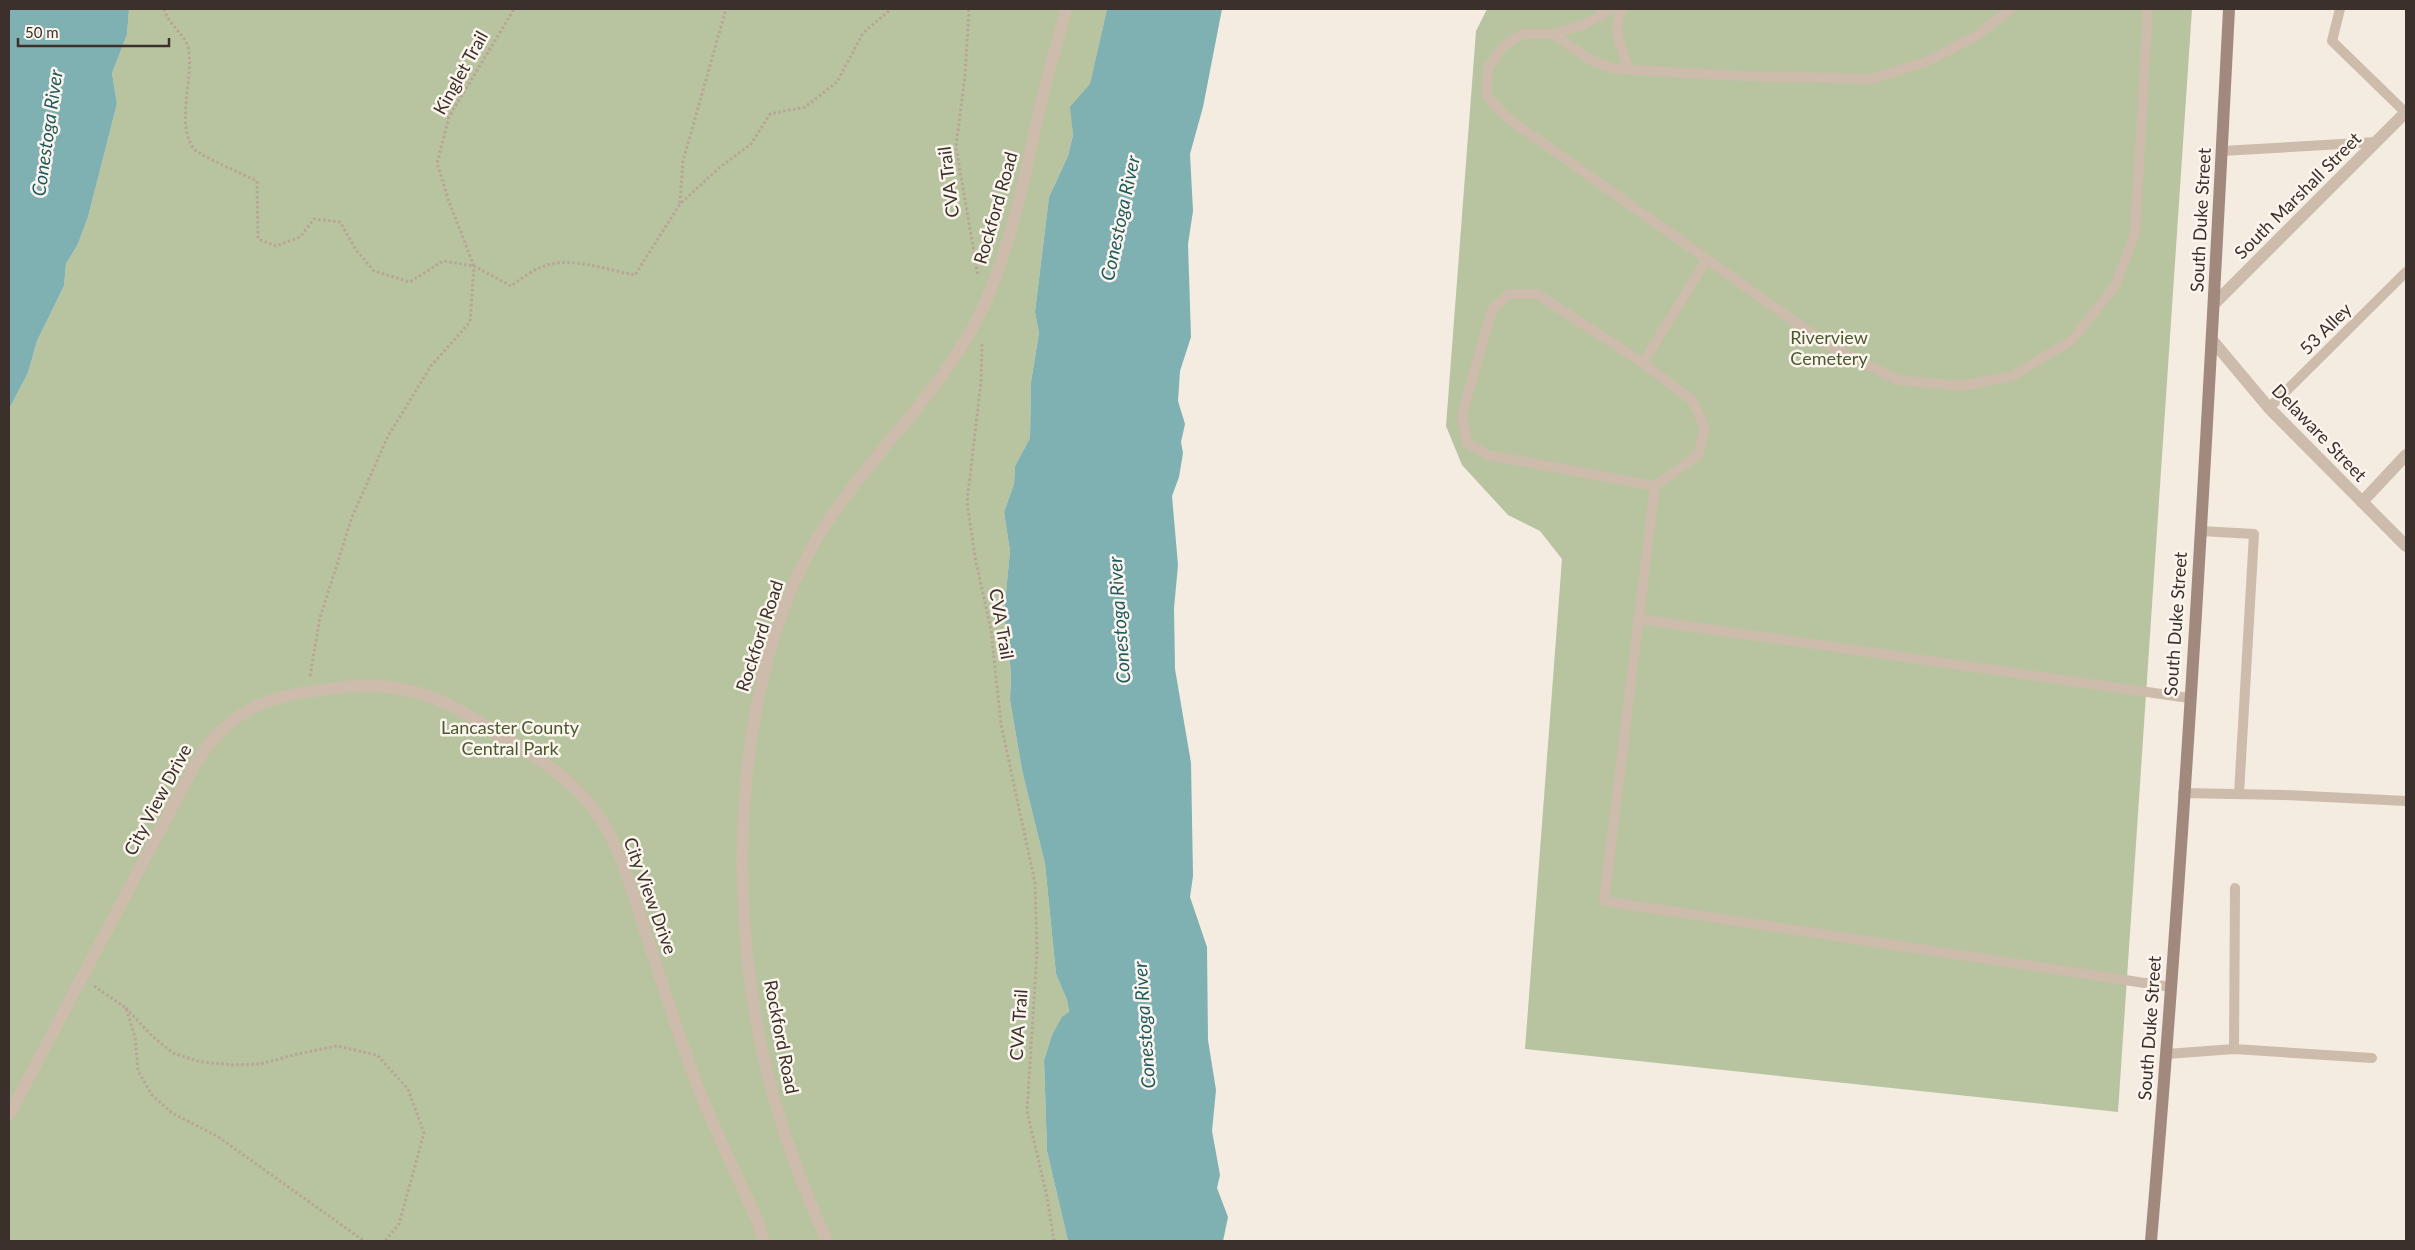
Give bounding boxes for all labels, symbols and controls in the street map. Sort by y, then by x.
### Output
scale bar [18,15,169,47]
text: 50 m [25,23,59,41]
street label: Kinglet Trail [428,27,492,118]
water label: Conestoga River [26,68,67,198]
street label: South Marshall Street [2229,127,2366,263]
street label: CVA Trail [933,145,963,219]
street label: South Duke Street [2185,147,2215,293]
street label: Rockford Road [969,149,1022,266]
water label: Conestoga River [1095,153,1144,283]
street label: 53 Alley [2295,297,2356,359]
park label: Riverview Cemetery [1790,326,1868,369]
street label: Delaware Street [2268,379,2372,486]
street label: South Duke Street [2159,550,2191,697]
water label: Conestoga River [1103,555,1134,684]
street label: Rockford Road [731,577,787,694]
street label: CVA Trail [985,587,1019,661]
park label: Lancaster County Central Park [441,716,580,759]
street label: City View Drive [119,740,196,859]
street label: City View Drive [620,834,682,957]
street label: South Duke Street [2133,954,2165,1101]
water label: Conestoga River [1128,960,1159,1089]
street label: Rockford Road [760,978,804,1096]
street label: CVA Trail [1005,989,1031,1061]

